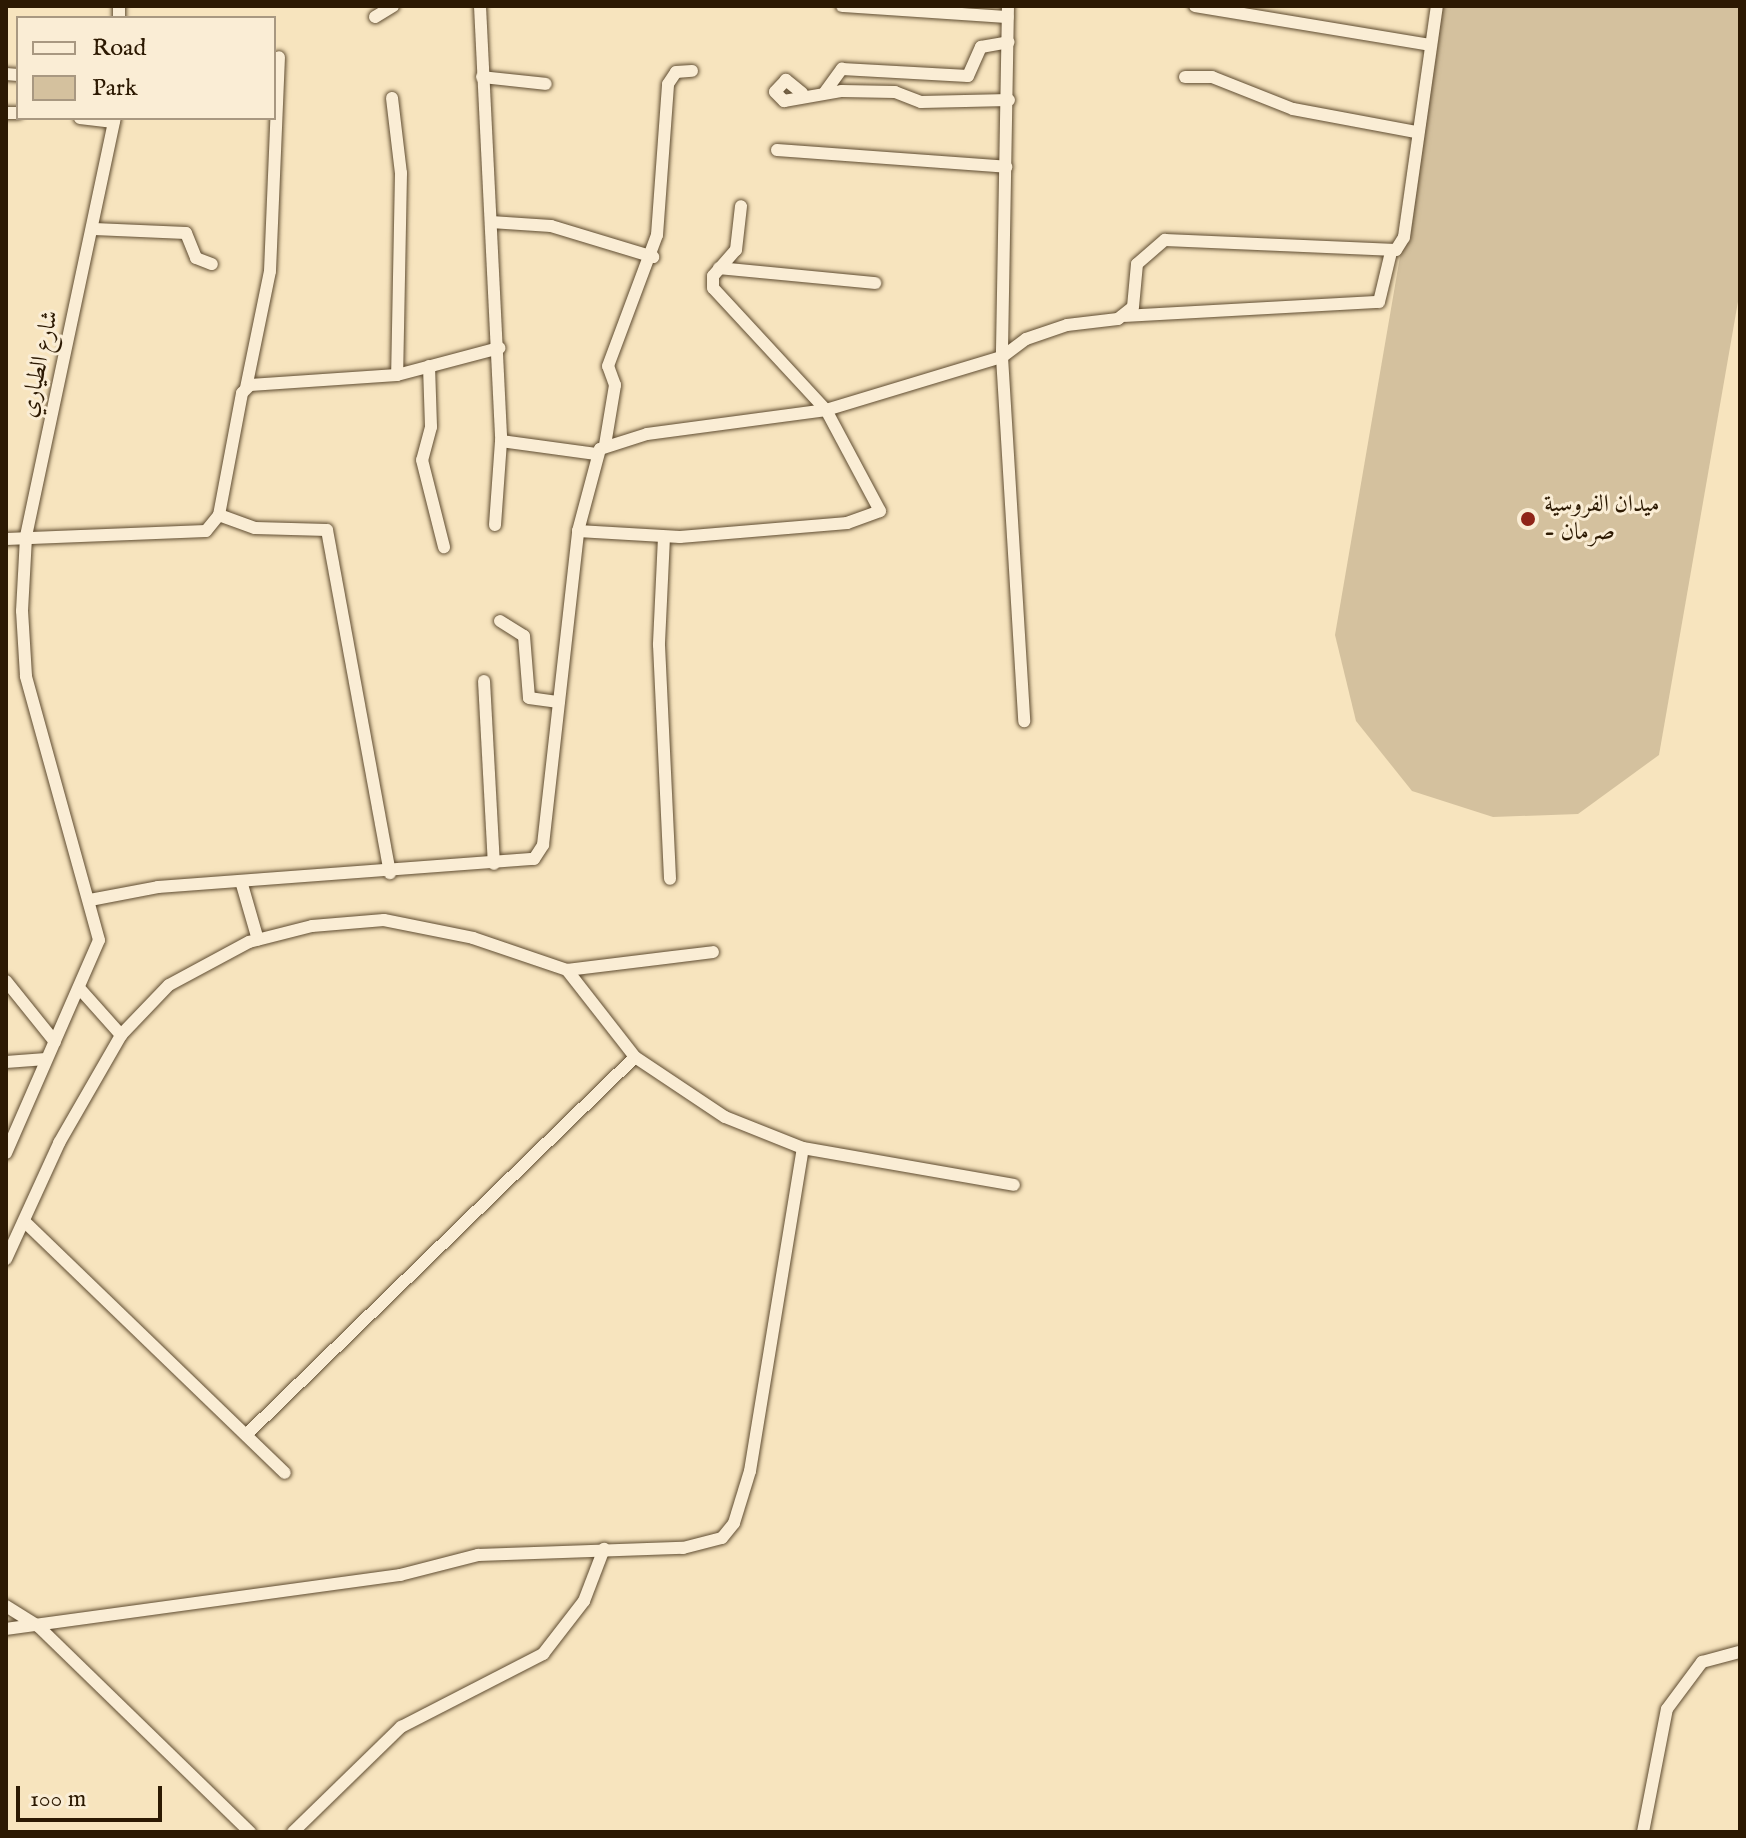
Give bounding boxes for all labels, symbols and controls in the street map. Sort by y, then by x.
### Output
legend [16,16,276,120]
text: Road [92,33,146,64]
text: Park [92,73,138,104]
street label: شارع الطياري [15,308,65,420]
place label: ميدان الفروسية - صرمان [1544,491,1660,547]
marker: ميدان الفروسية - صرمان [1519,510,1537,528]
scale bar [20,1770,166,1820]
text: 100 m [30,1784,86,1815]

